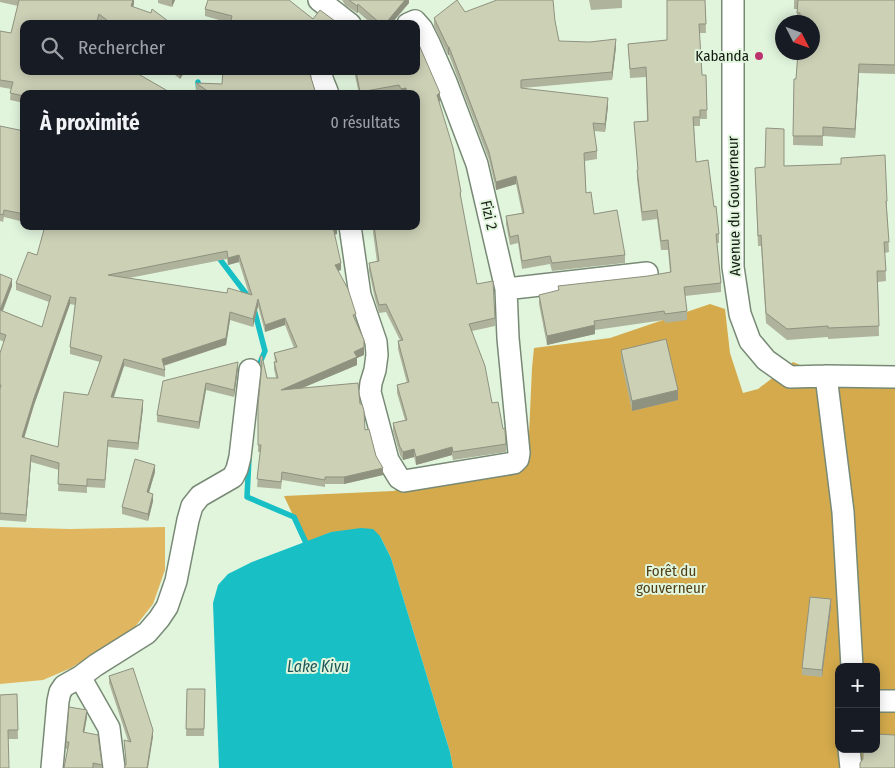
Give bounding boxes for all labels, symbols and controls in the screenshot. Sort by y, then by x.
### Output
north arrow [775,15,820,60]
search box [20,20,420,75]
icon: search [38,34,66,62]
text: Rechercher [78,36,165,59]
place label: Kabanda [695,47,749,65]
marker: Kabanda [753,50,765,62]
text: À proximité [40,110,140,136]
text: 0 résultats [330,113,400,132]
street label: Avenue du Gouverneur [724,135,744,276]
street label: Fizi 2 [477,198,501,232]
park label: Forêt du gouverneur [636,562,707,597]
water label: Lake Kivu [287,657,349,676]
map controls [835,663,880,753]
button: + [835,663,880,708]
button: − [835,708,880,753]

